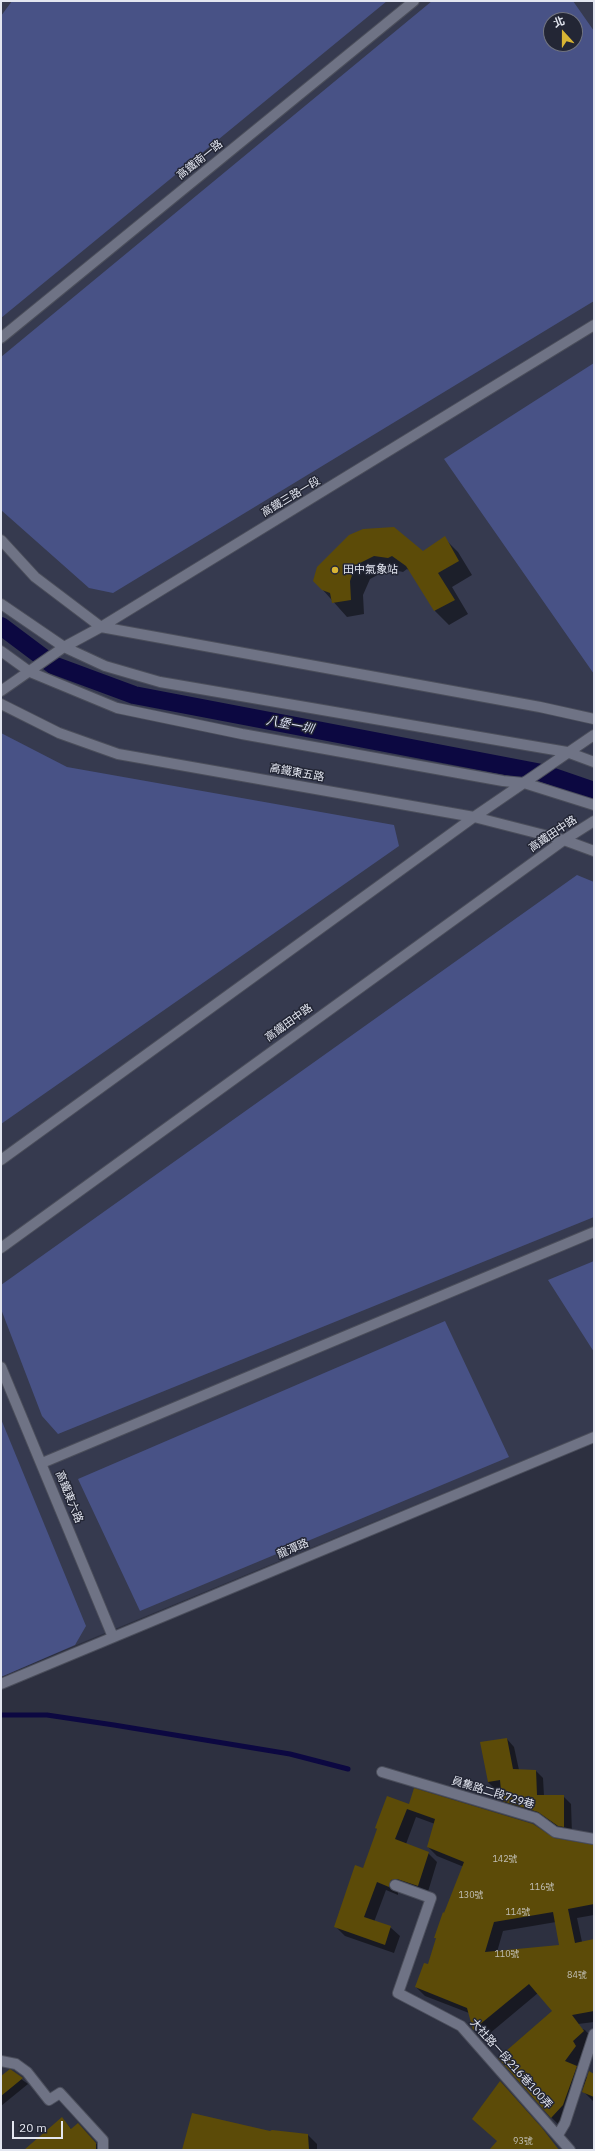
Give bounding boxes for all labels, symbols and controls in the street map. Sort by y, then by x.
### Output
north arrow [543,12,583,52]
text: 北 [551,13,567,30]
street label: 高鐵南一路 [174,138,226,182]
street label: 高鐵三路一段 [259,474,323,520]
place label: 田中氣象站 [343,563,398,577]
marker: 田中氣象站 [330,565,340,575]
water label: 八堡一圳 [265,713,315,737]
street label: 高鐵東五路 [269,762,325,784]
street label: 高鐵田中路 [527,813,579,855]
street label: 高鐵田中路 [263,1001,315,1045]
street label: 高鐵東六路 [53,1469,85,1525]
street label: 龍潭路 [275,1536,311,1562]
street label: 員集路二段729巷 [450,1774,536,1812]
house number: 142號 [492,1854,518,1864]
house number: 116號 [529,1882,555,1892]
house number: 130號 [458,1890,484,1900]
house number: 114號 [505,1907,531,1917]
house number: 110號 [494,1949,520,1959]
house number: 84號 [567,1970,587,1980]
street label: 大社路一段216巷100弄 [467,2016,555,2112]
scale bar [14,2113,65,2139]
text: 20 m [19,2120,47,2135]
house number: 93號 [513,2136,533,2146]

